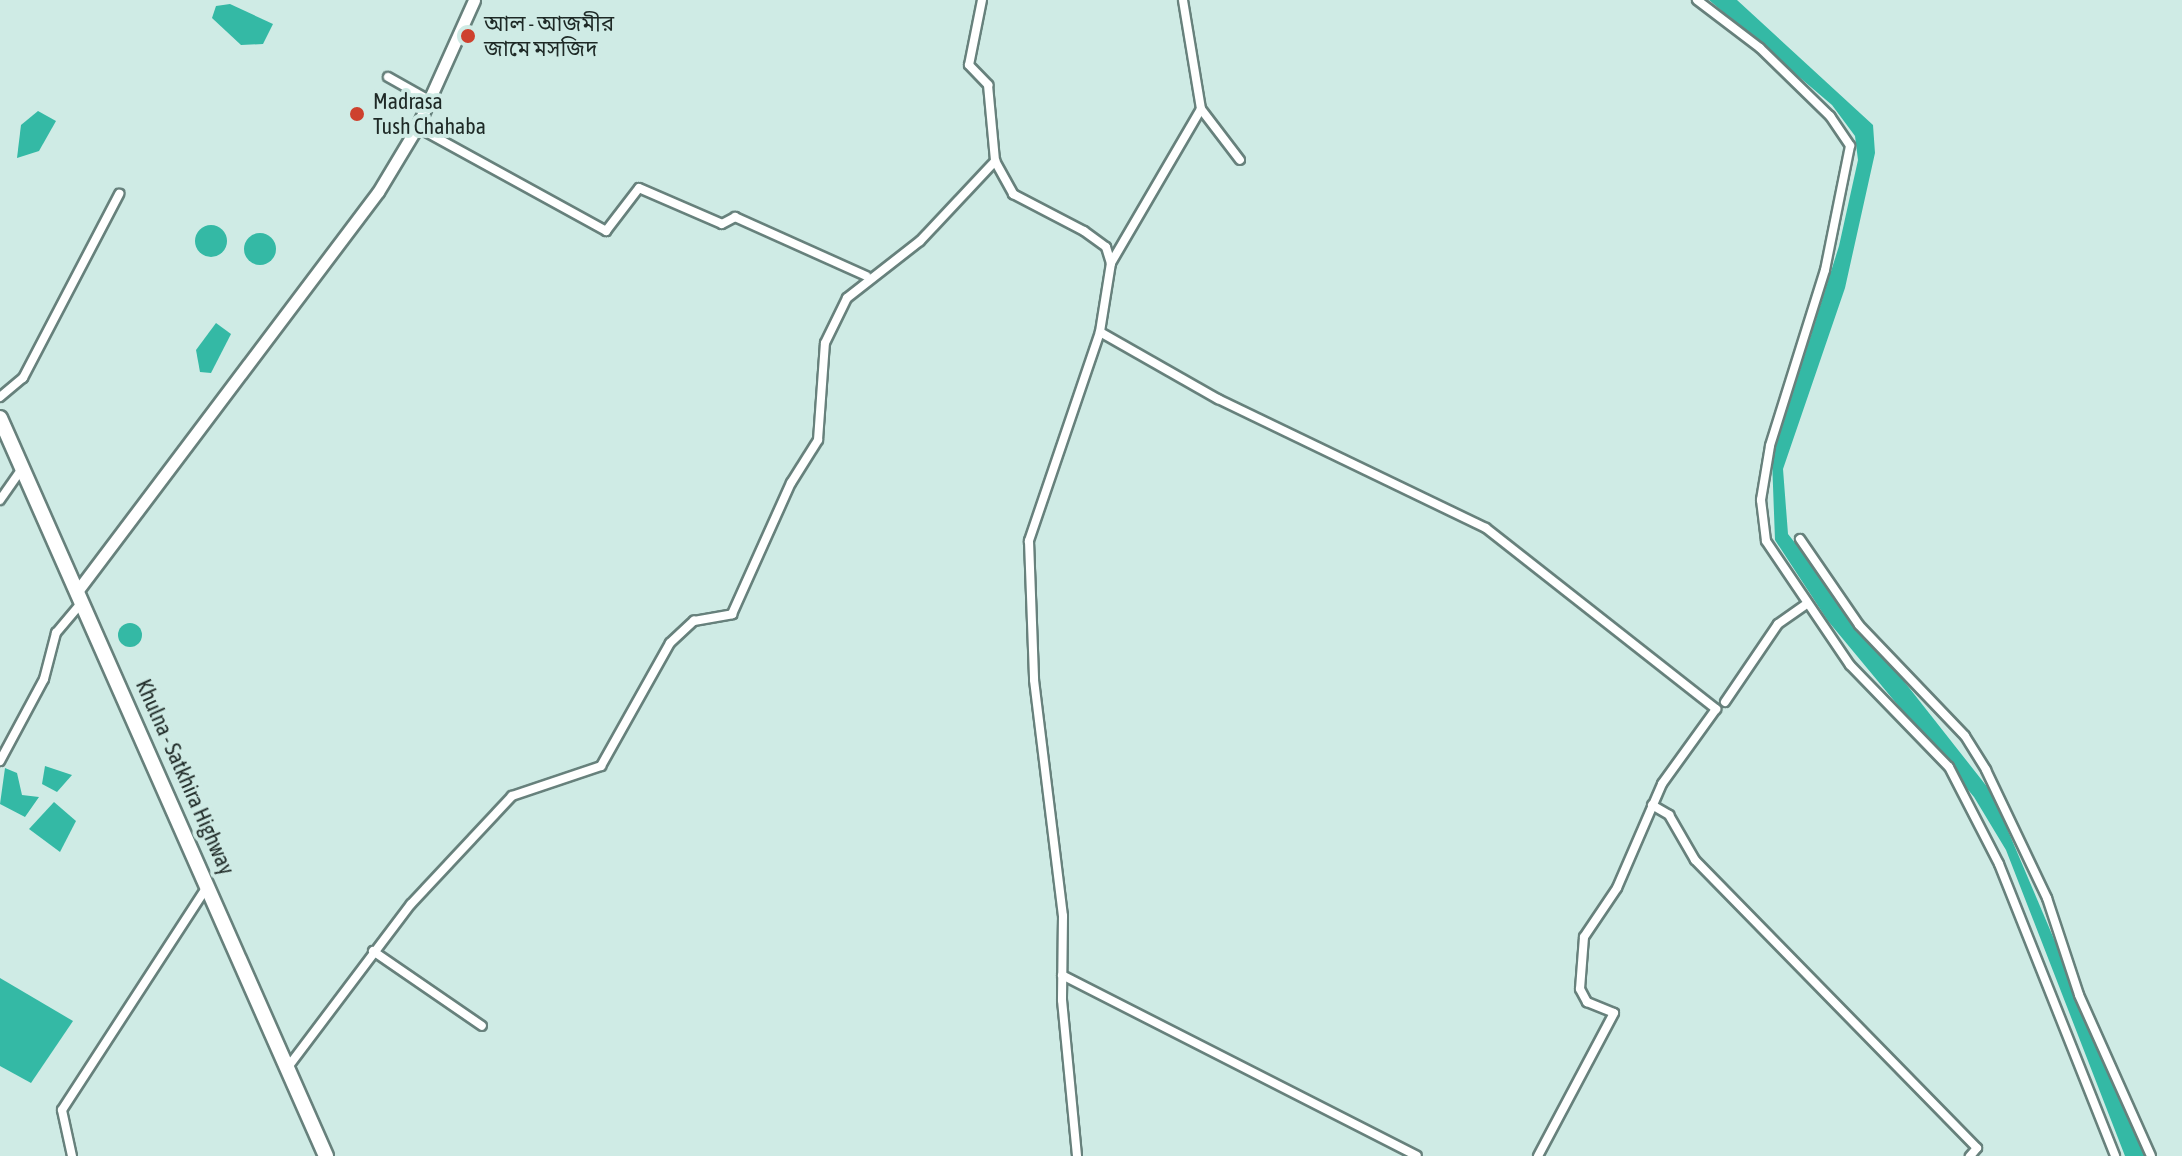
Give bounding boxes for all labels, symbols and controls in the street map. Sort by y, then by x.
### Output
place label: আল - আজমীর জামে মসজিদ [484,10,614,62]
marker: আল - আজমীর জামে মসজিদ [459,27,477,45]
place label: Madrasa Tush Chahaba [373,88,486,140]
marker: Madrasa Tush Chahaba [348,105,366,123]
street label: Khulna - Satkhira Highway [130,675,240,879]

